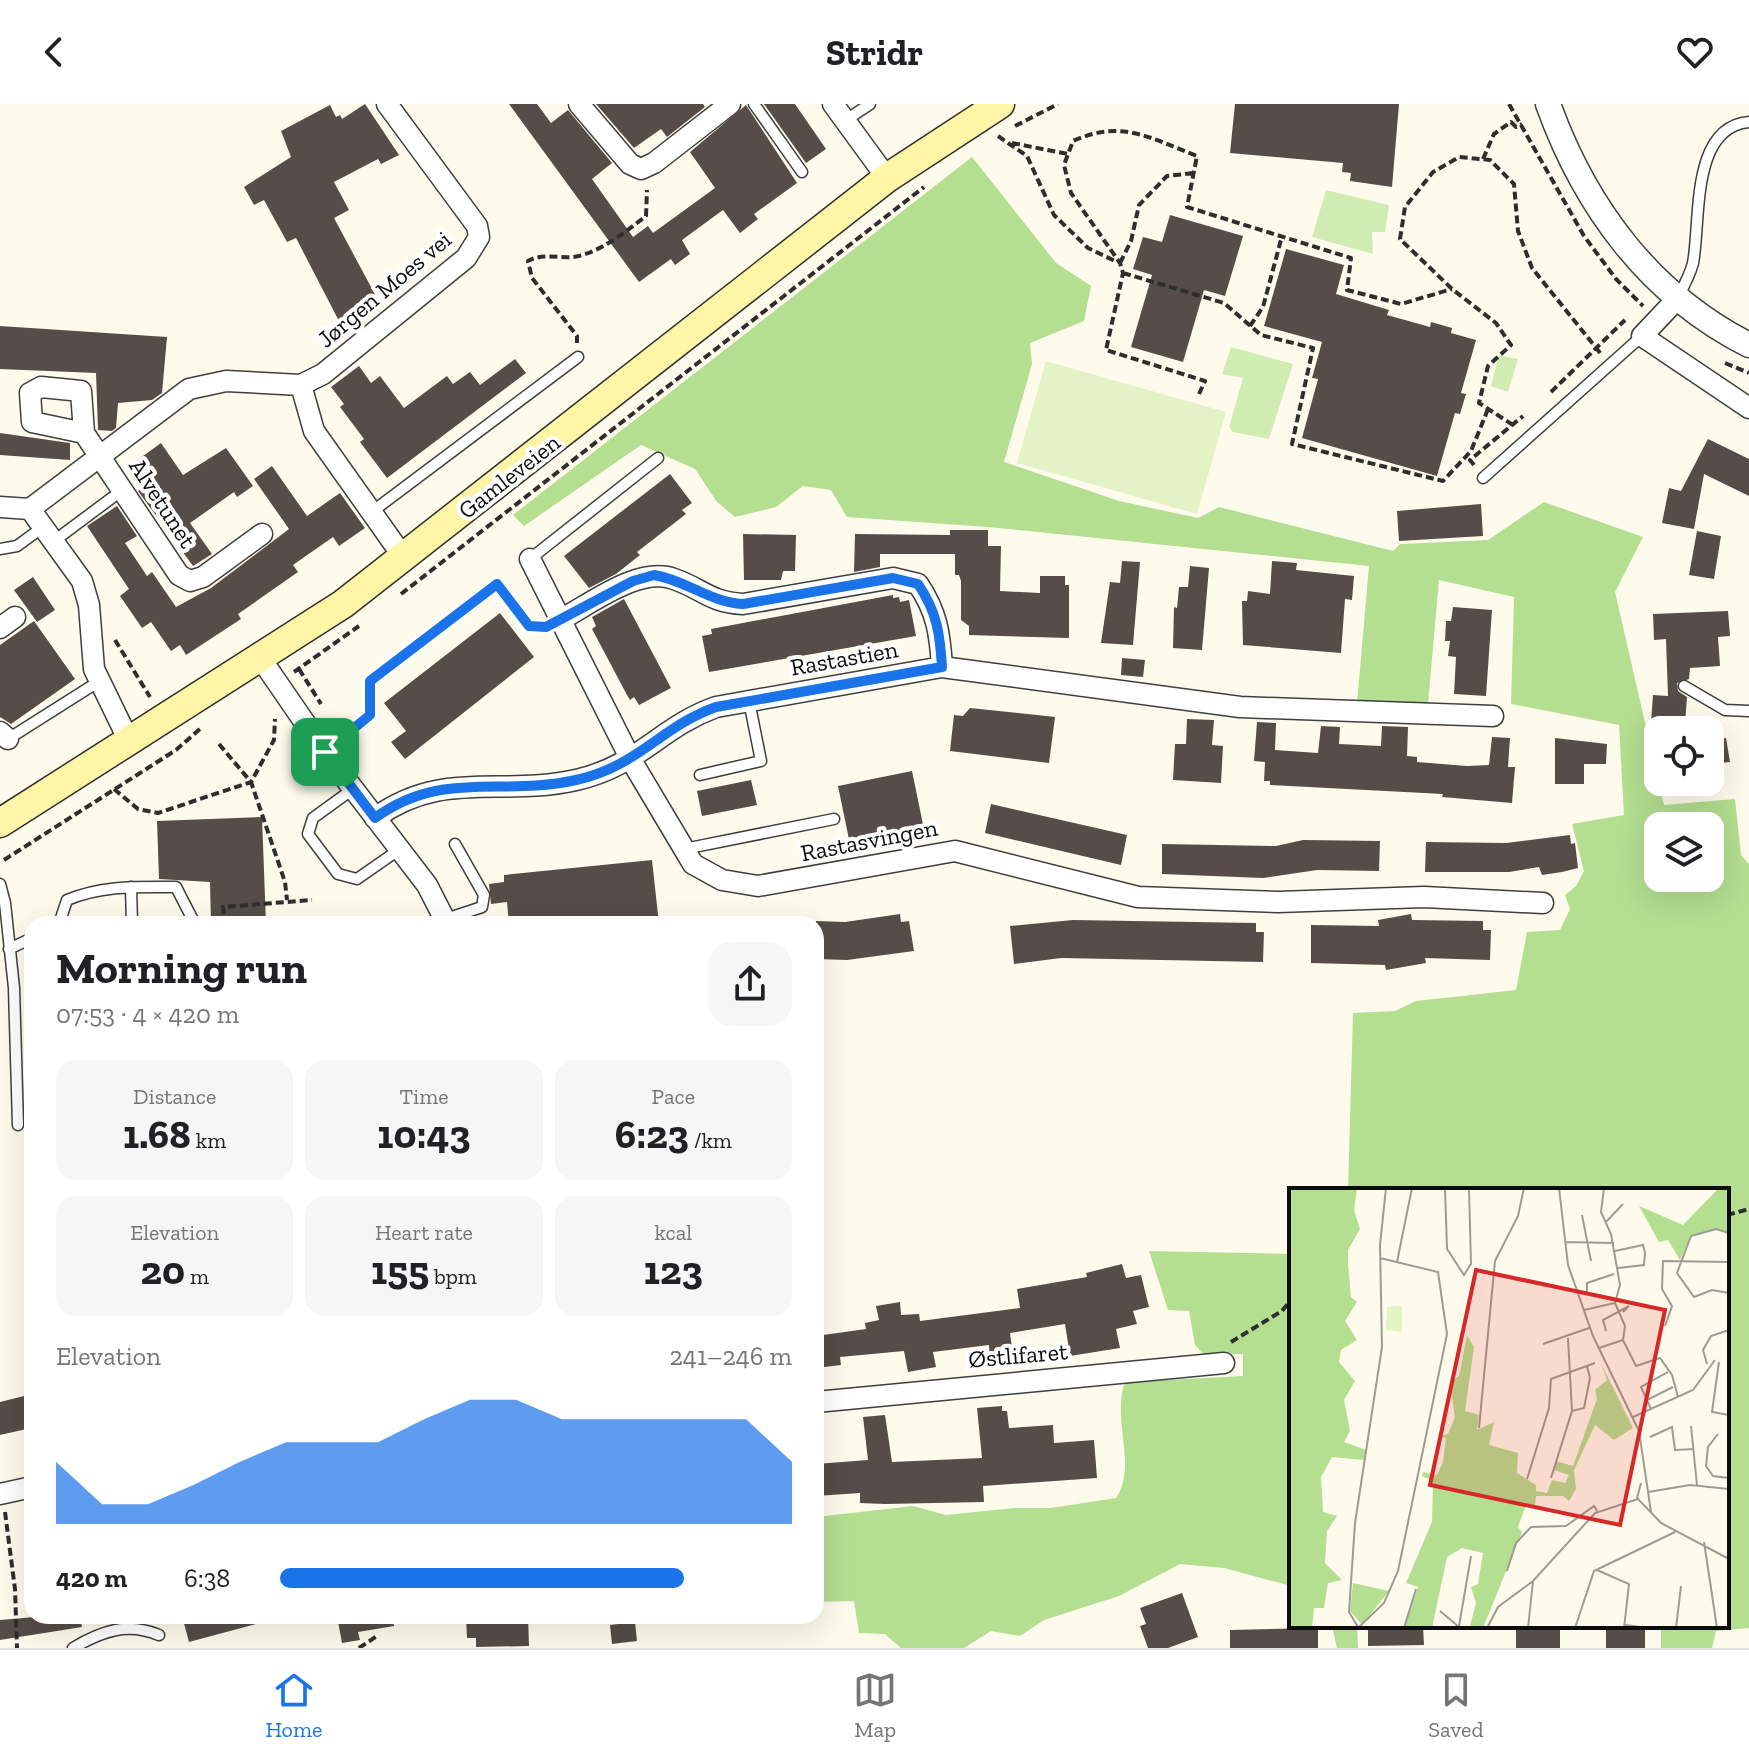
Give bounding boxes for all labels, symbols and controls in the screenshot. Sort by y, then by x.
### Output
icon: back [32,30,76,74]
icon: heart [1673,30,1717,74]
text: Stridr [826,31,923,74]
street label: Jørgen Moes vei [311,224,457,353]
street label: Gamleveien [452,427,566,525]
street label: Alvetunet [123,453,203,553]
street label: Rastastien [788,634,900,682]
map controls [1644,716,1724,892]
button: locate [1644,716,1724,796]
pin [291,718,359,786]
icon: arrive [303,730,347,774]
street label: Rastasvingen [798,812,940,867]
button: layers [1644,812,1724,892]
text: Morning run [56,941,307,994]
button: share [708,942,792,1026]
text: 07:53 · 4 × 420 m [56,998,239,1030]
text: Distance [133,1083,216,1110]
text: Time [399,1083,449,1110]
text: Pace [652,1083,695,1110]
text: 1.68 [123,1110,191,1158]
text: 10:43 [377,1110,471,1158]
text: 6:23 [615,1110,689,1158]
text: km [191,1127,226,1154]
text: /km [689,1127,732,1154]
inset map [1289,1188,1729,1628]
text: Elevation [130,1219,219,1246]
text: Heart rate [375,1219,473,1246]
text: kcal [654,1219,692,1246]
text: 20 [140,1246,185,1294]
text: 155 [371,1246,429,1294]
text: 123 [644,1246,703,1294]
text: m [185,1263,209,1290]
text: bpm [429,1263,477,1290]
street label: Østlifaret [967,1336,1069,1374]
text: Elevation [56,1340,161,1372]
text: 241–246 m [669,1340,792,1372]
text: 420 m [56,1562,127,1594]
text: 6:38 [184,1562,230,1594]
tab: Home [266,1668,322,1743]
tab: Map [853,1668,897,1743]
tab: Saved [1428,1668,1483,1743]

